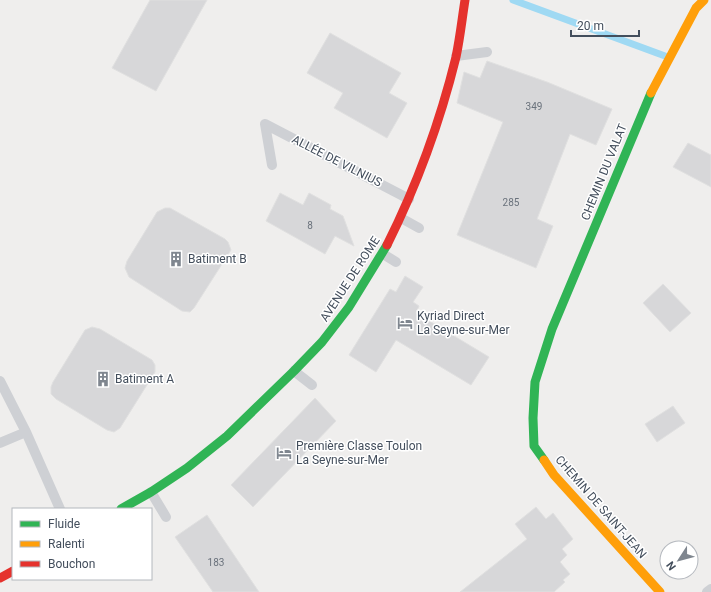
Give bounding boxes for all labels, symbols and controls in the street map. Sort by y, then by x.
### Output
scale bar [571,12,639,38]
text: 20 m [577,19,604,33]
house number: 349 [526,101,542,112]
street label: CHEMIN DU VALAT [578,122,630,222]
street label: ALLÉE DE VILNIUS [290,131,385,190]
house number: 285 [503,197,520,208]
house number: 8 [307,220,313,231]
street label: AVENUE DE ROME [317,234,383,324]
building icon: Batiment B [167,250,185,268]
place label: Batiment B [188,252,247,266]
place label: Kyriad Direct La Seyne-sur-Mer [417,309,509,337]
hotel icon: Kyriad Direct La Seyne-sur-Mer [396,314,414,332]
building icon: Batiment A [94,370,112,388]
place label: Batiment A [115,372,174,386]
place label: Première Classe Toulon La Seyne-sur-Mer [296,439,422,467]
hotel icon: Première Classe Toulon La Seyne-sur-Mer [275,444,293,462]
street label: CHEMIN DE SAINT-JEAN [553,453,649,561]
legend [12,508,152,580]
text: Fluide [48,517,80,531]
text: Ralenti [48,537,85,551]
north arrow [659,540,699,580]
text: Bouchon [48,557,95,571]
house number: 183 [208,557,224,568]
text: N [664,558,679,573]

